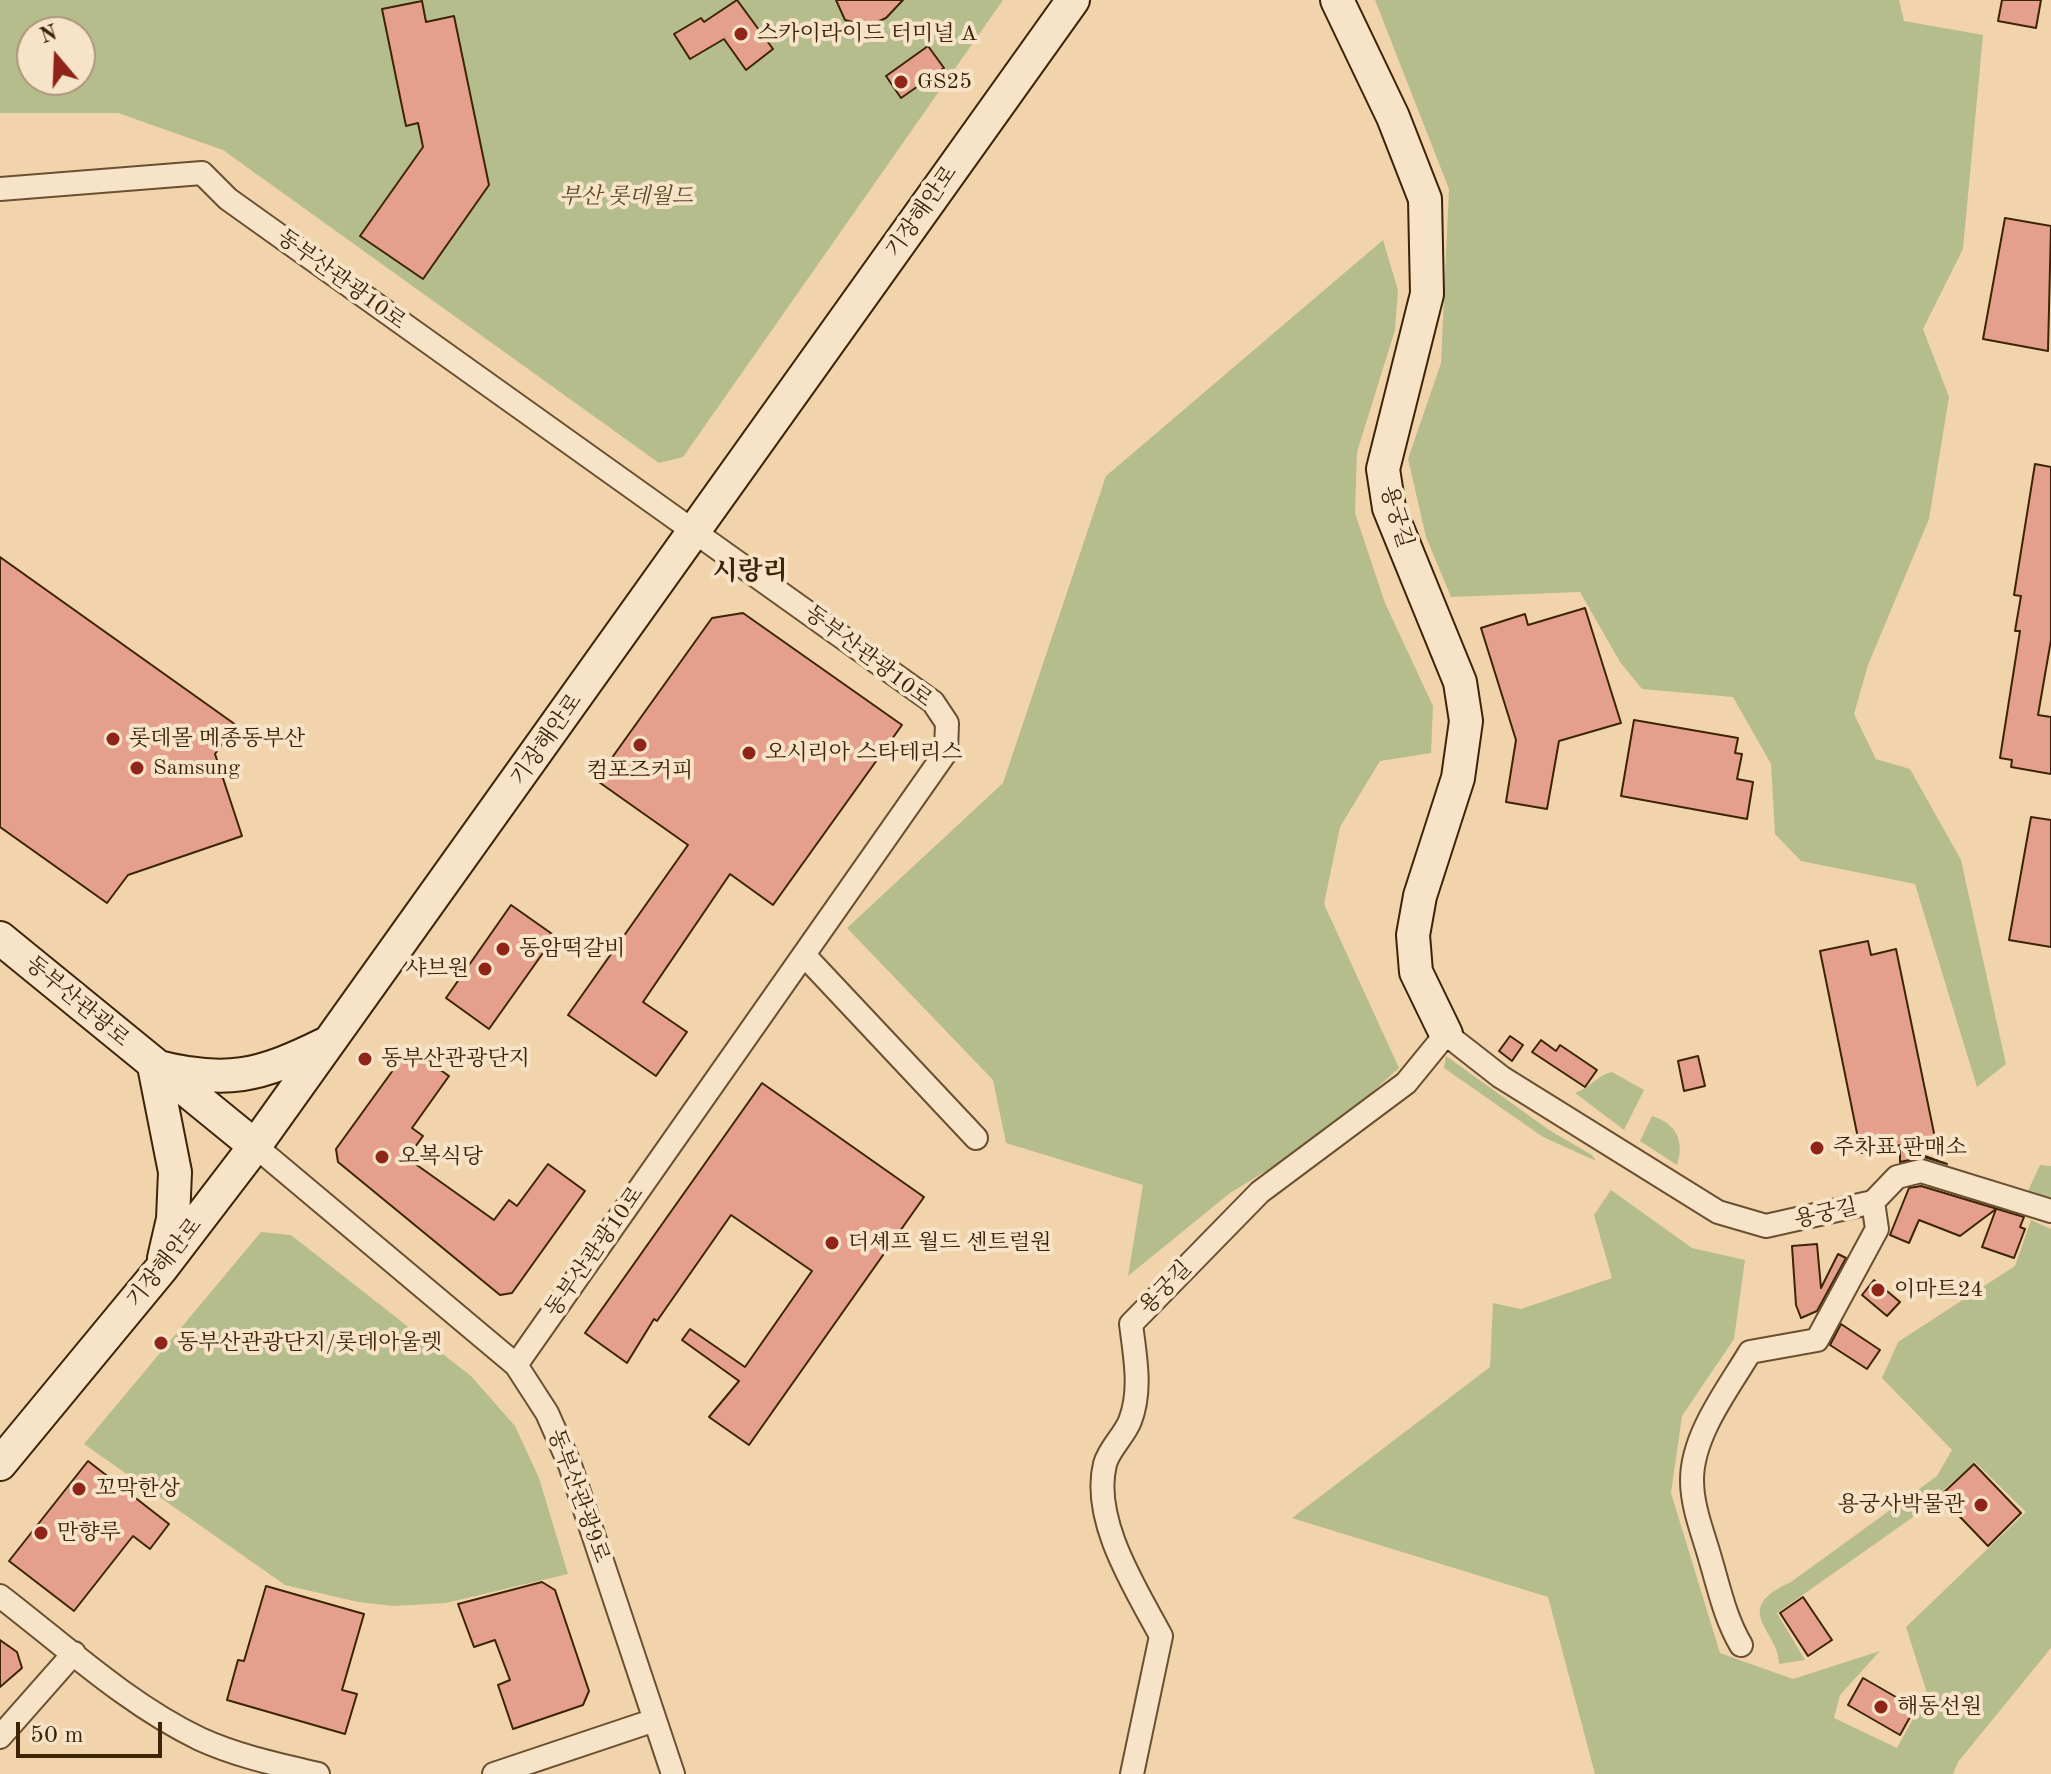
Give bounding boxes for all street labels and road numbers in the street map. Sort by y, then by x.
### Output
street label: 기장해안로 [881,161,963,263]
street label: 동부산관광10로 [271,224,411,336]
street label: 용궁길 [1374,483,1418,551]
street label: 동부산관광10로 [799,600,937,714]
street label: 기장해안로 [506,689,588,791]
street label: 동부산관광로 [20,951,134,1053]
street label: 동부산관광10로 [540,1182,650,1322]
street label: 용궁길 [1792,1194,1860,1234]
street label: 기장해안로 [122,1213,208,1313]
street label: 용궁길 [1134,1256,1198,1320]
street label: 동부산관광9로 [542,1426,614,1566]

